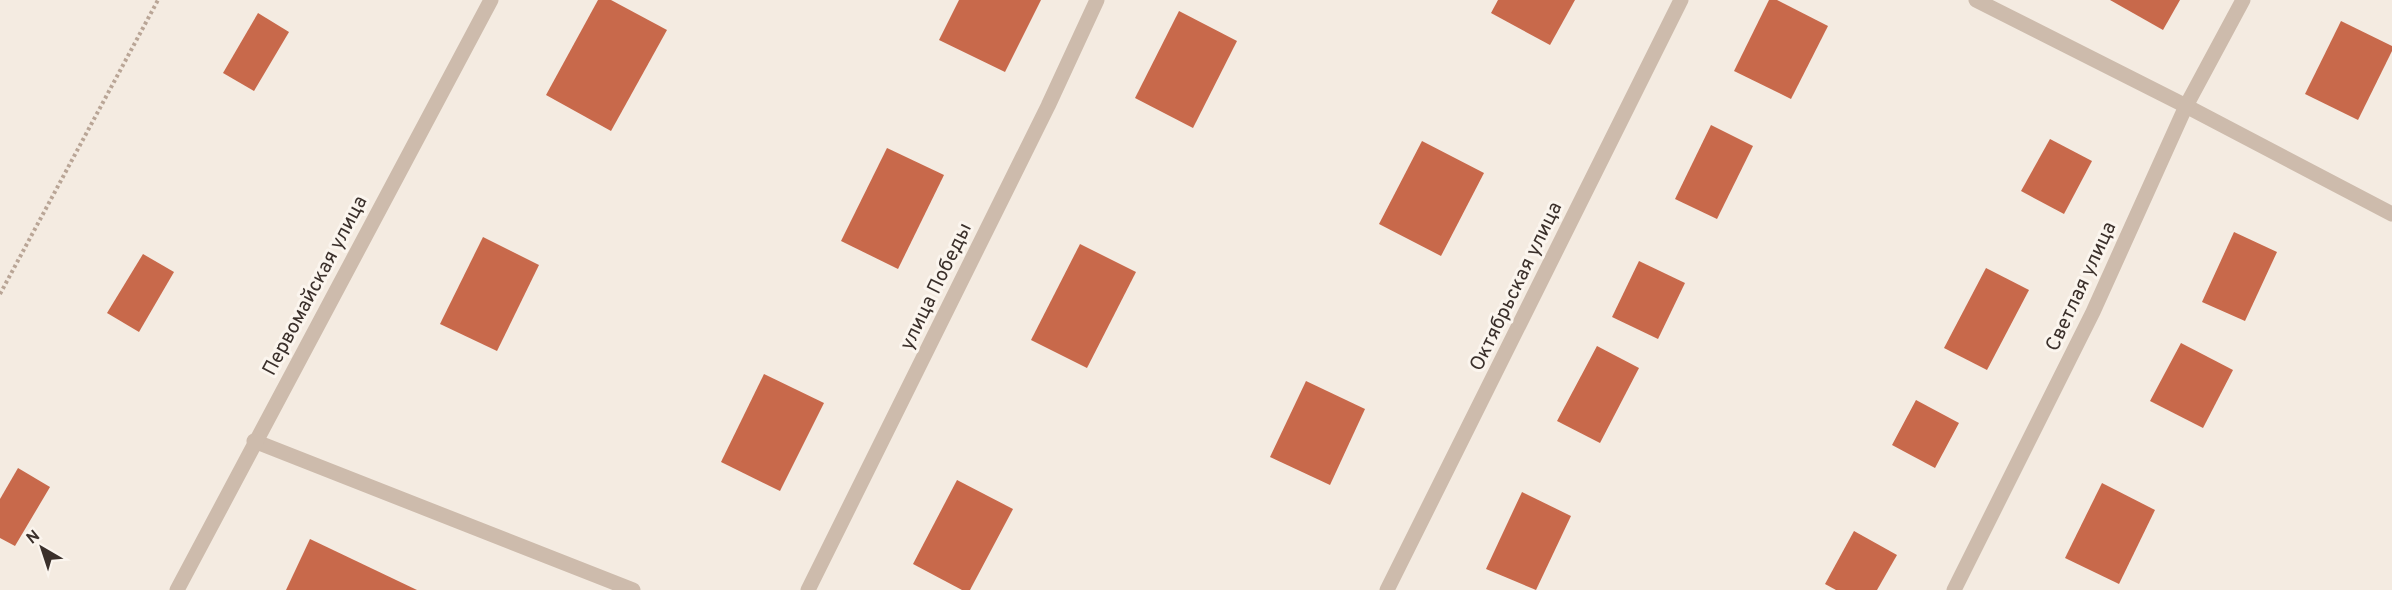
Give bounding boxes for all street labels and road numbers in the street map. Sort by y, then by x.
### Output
street label: Первомайская улица [257,191,374,380]
street label: Октябрьская улица [1465,198,1569,376]
street label: Светлая улица [2040,218,2123,356]
street label: улица Победы [895,219,979,355]

